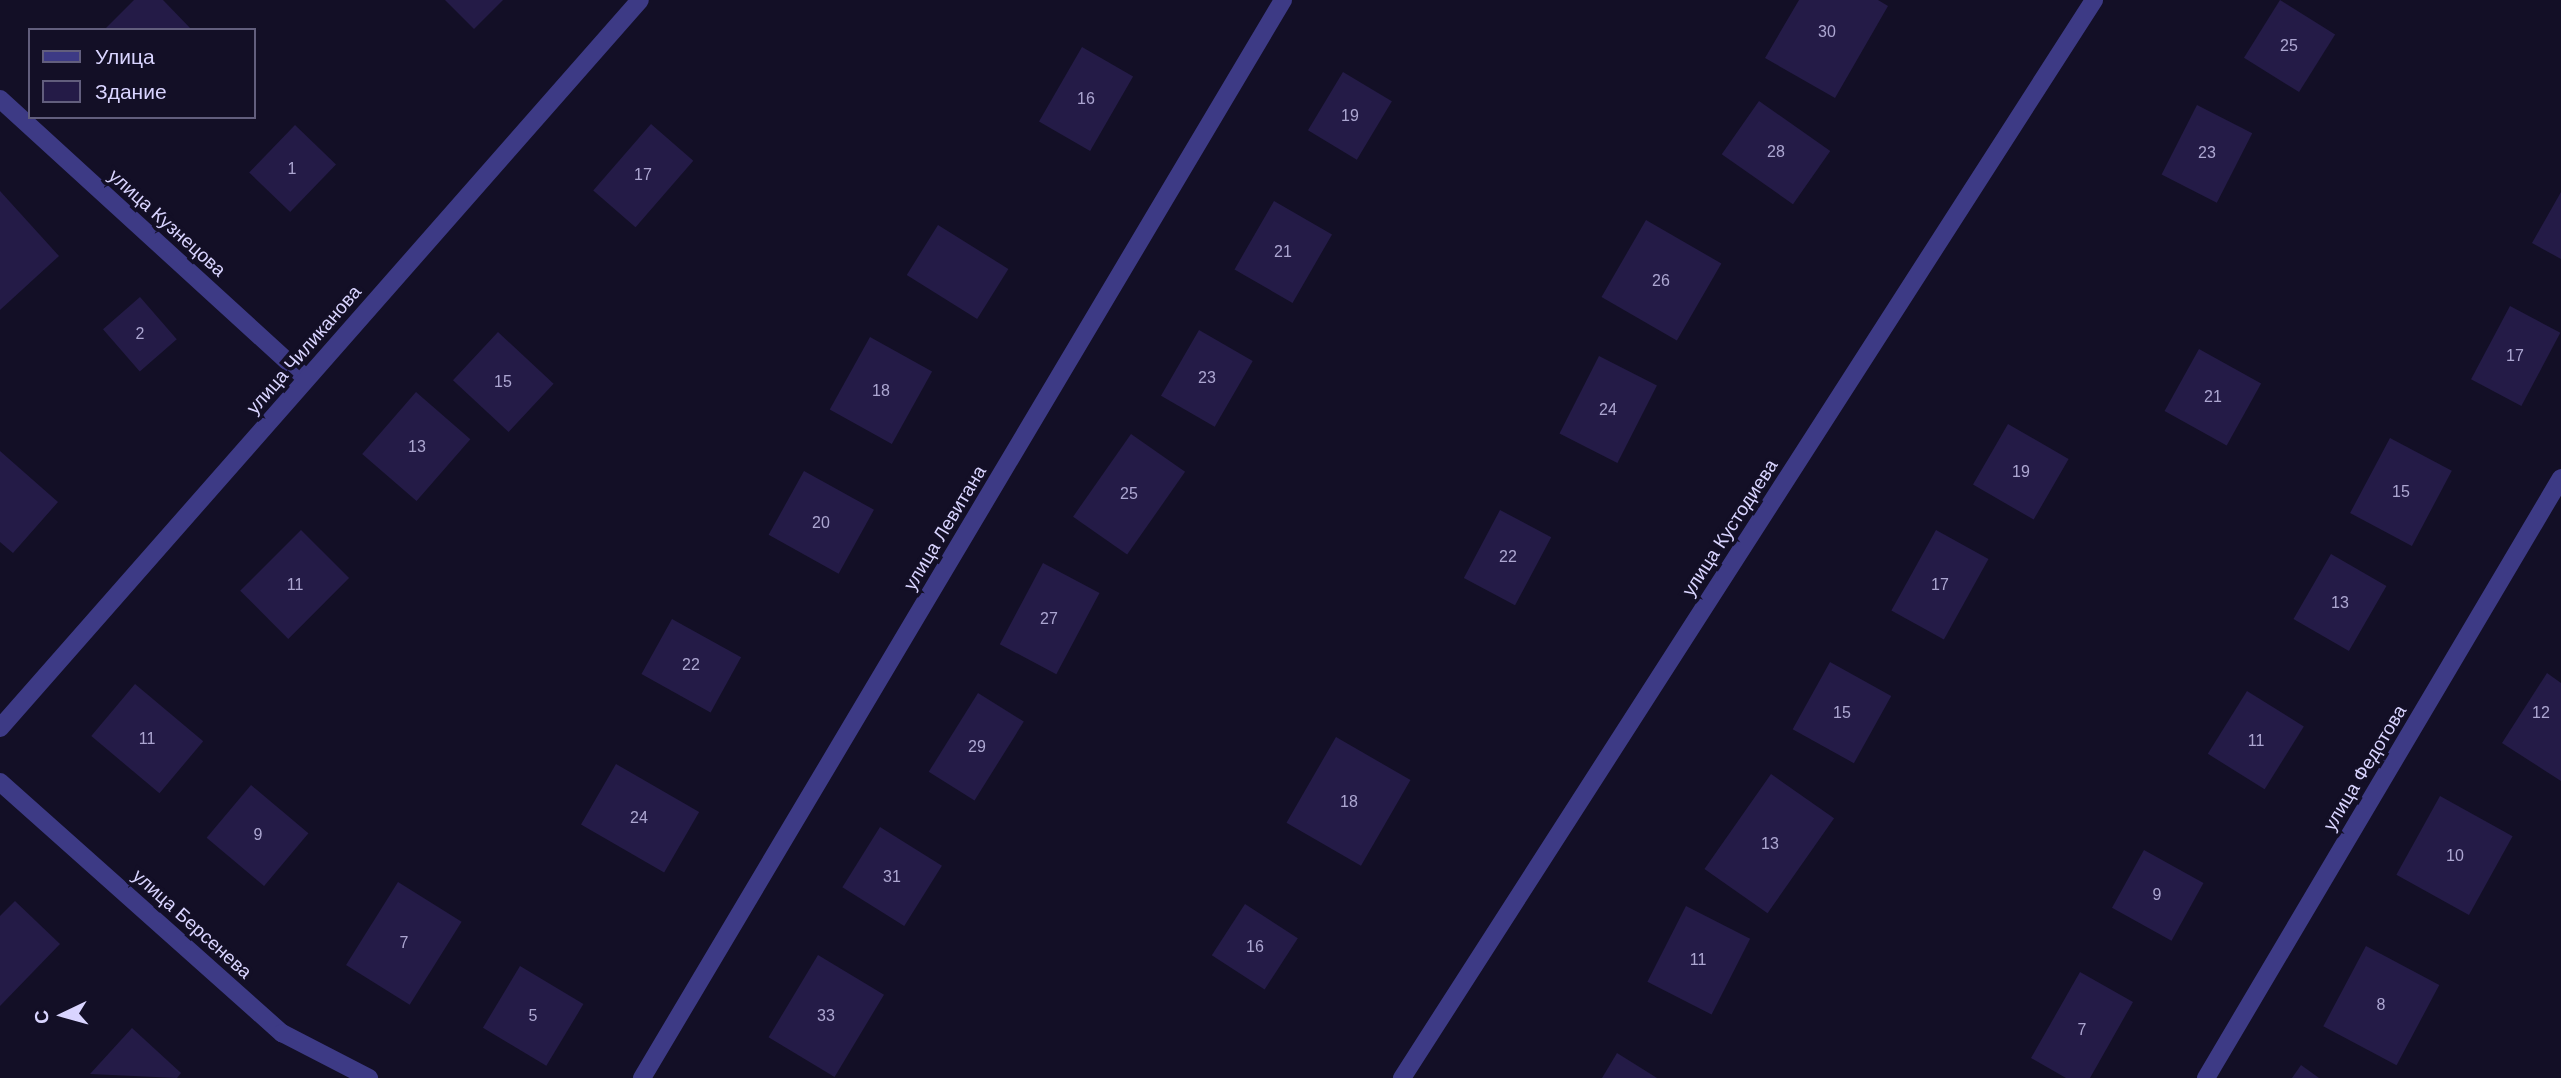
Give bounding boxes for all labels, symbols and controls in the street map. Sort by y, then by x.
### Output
house number: 30 [1818,22,1836,42]
legend [28,28,256,119]
house number: 25 [2280,36,2298,56]
text: Улица [95,45,155,68]
text: Здание [95,80,167,103]
house number: 16 [1077,89,1095,109]
house number: 19 [1341,106,1359,126]
house number: 28 [1767,142,1785,162]
house number: 23 [2198,143,2216,163]
house number: 1 [288,159,296,179]
street label: улица Кузнецова [104,164,230,282]
house number: 17 [634,165,652,185]
house number: 21 [1274,242,1292,262]
house number: 26 [1652,271,1670,291]
street label: улица Чиликанова [242,281,366,419]
house number: 2 [136,324,144,344]
house number: 17 [2506,346,2524,366]
house number: 23 [1198,368,1216,388]
house number: 15 [494,372,512,392]
house number: 18 [872,381,890,401]
house number: 21 [2204,387,2222,407]
house number: 24 [1599,400,1617,420]
house number: 13 [408,437,426,457]
street label: улица Кустодиева [1677,455,1783,601]
street label: улица Левитана [899,462,991,594]
house number: 19 [2012,462,2030,482]
house number: 15 [2392,482,2410,502]
house number: 25 [1120,484,1138,504]
house number: 20 [812,513,830,533]
house number: 22 [1499,547,1517,567]
house number: 11 [287,575,303,595]
house number: 17 [1931,575,1949,595]
house number: 13 [2331,593,2349,613]
house number: 27 [1040,609,1058,629]
house number: 22 [682,655,700,675]
street label: улица Федотова [2318,701,2412,835]
house number: 15 [1833,703,1851,723]
house number: 12 [2532,703,2550,723]
house number: 11 [139,729,155,749]
house number: 11 [2248,731,2264,751]
house number: 29 [968,737,986,757]
house number: 18 [1340,792,1358,812]
house number: 24 [630,808,648,828]
house number: 9 [254,825,262,845]
house number: 13 [1761,834,1779,854]
house number: 10 [2446,846,2464,866]
street label: улица Берсенева [128,864,256,984]
house number: 31 [883,867,901,887]
house number: 9 [2153,885,2161,905]
house number: 7 [400,933,408,953]
house number: 16 [1246,937,1264,957]
house number: 11 [1690,950,1706,970]
north arrow [28,980,98,1050]
house number: 8 [2377,995,2385,1015]
house number: 5 [529,1006,537,1026]
house number: 33 [817,1006,835,1026]
text: С [31,1009,53,1025]
house number: 7 [2078,1020,2086,1040]

